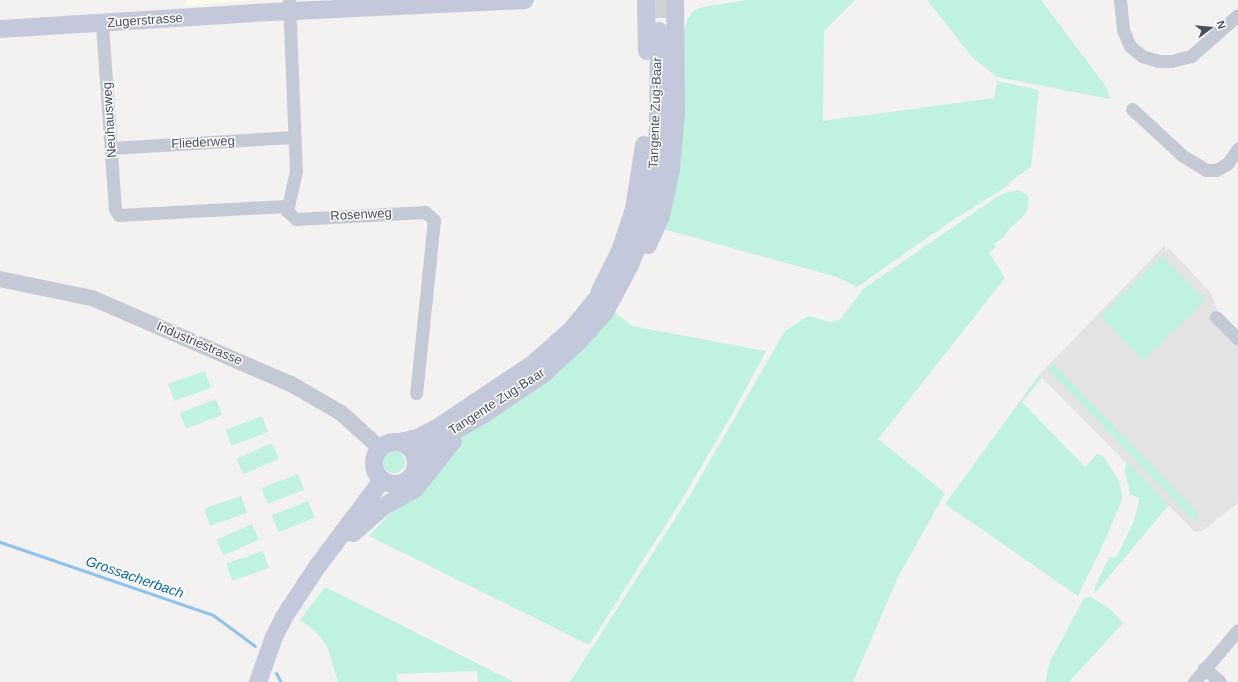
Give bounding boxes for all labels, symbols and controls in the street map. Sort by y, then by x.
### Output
north arrow [1190,8,1230,48]
street label: Zugerstrasse [107,11,183,31]
text: N [1215,19,1228,30]
street label: Tangente Zug-Baar [646,57,666,169]
street label: Neuhausweg [100,82,120,158]
street label: Fliederweg [171,134,235,152]
street label: Rosenweg [330,206,392,224]
street label: Industriestrasse [154,319,244,369]
street label: Tangente Zug-Baar [446,365,548,439]
water label: Grossacherbach [84,552,186,602]

